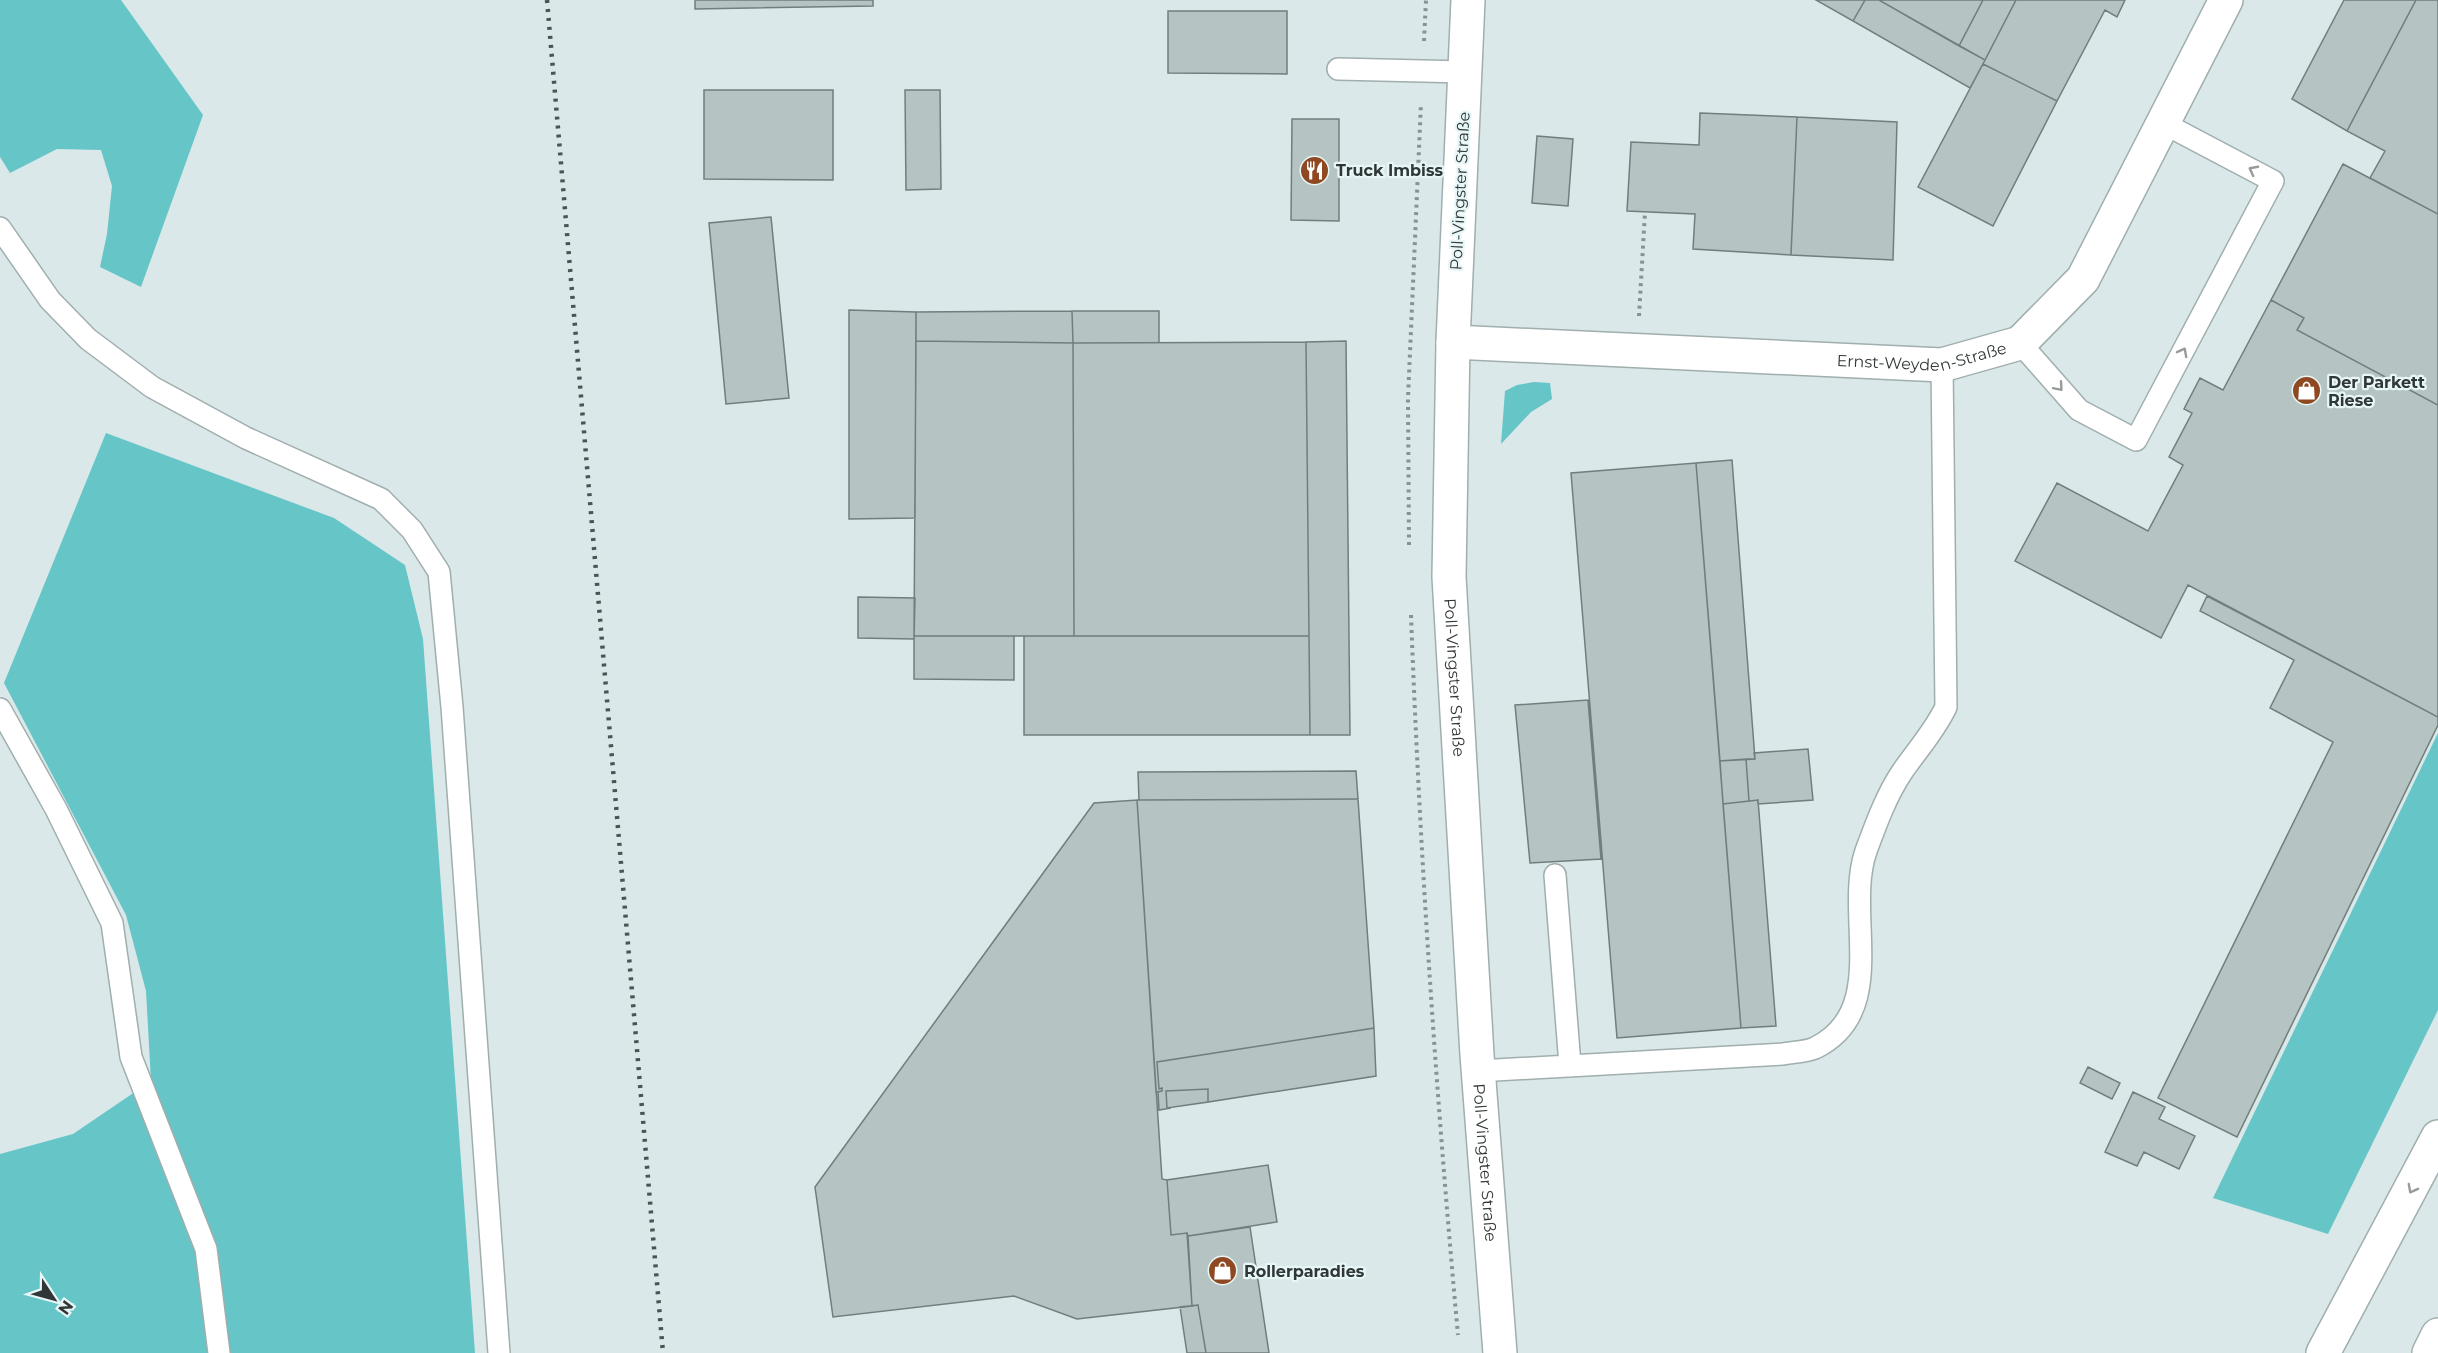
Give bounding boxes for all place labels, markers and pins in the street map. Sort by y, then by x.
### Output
restaurant icon: Truck Imbiss [1299,154,1331,186]
place label: Truck Imbiss [1336,161,1443,180]
place label: Der Parkett Riese [2328,373,2425,410]
shop icon: Der Parkett Riese [2291,375,2323,407]
shop icon: Rollerparadies [1207,1255,1239,1287]
place label: Rollerparadies [1244,1262,1365,1281]

